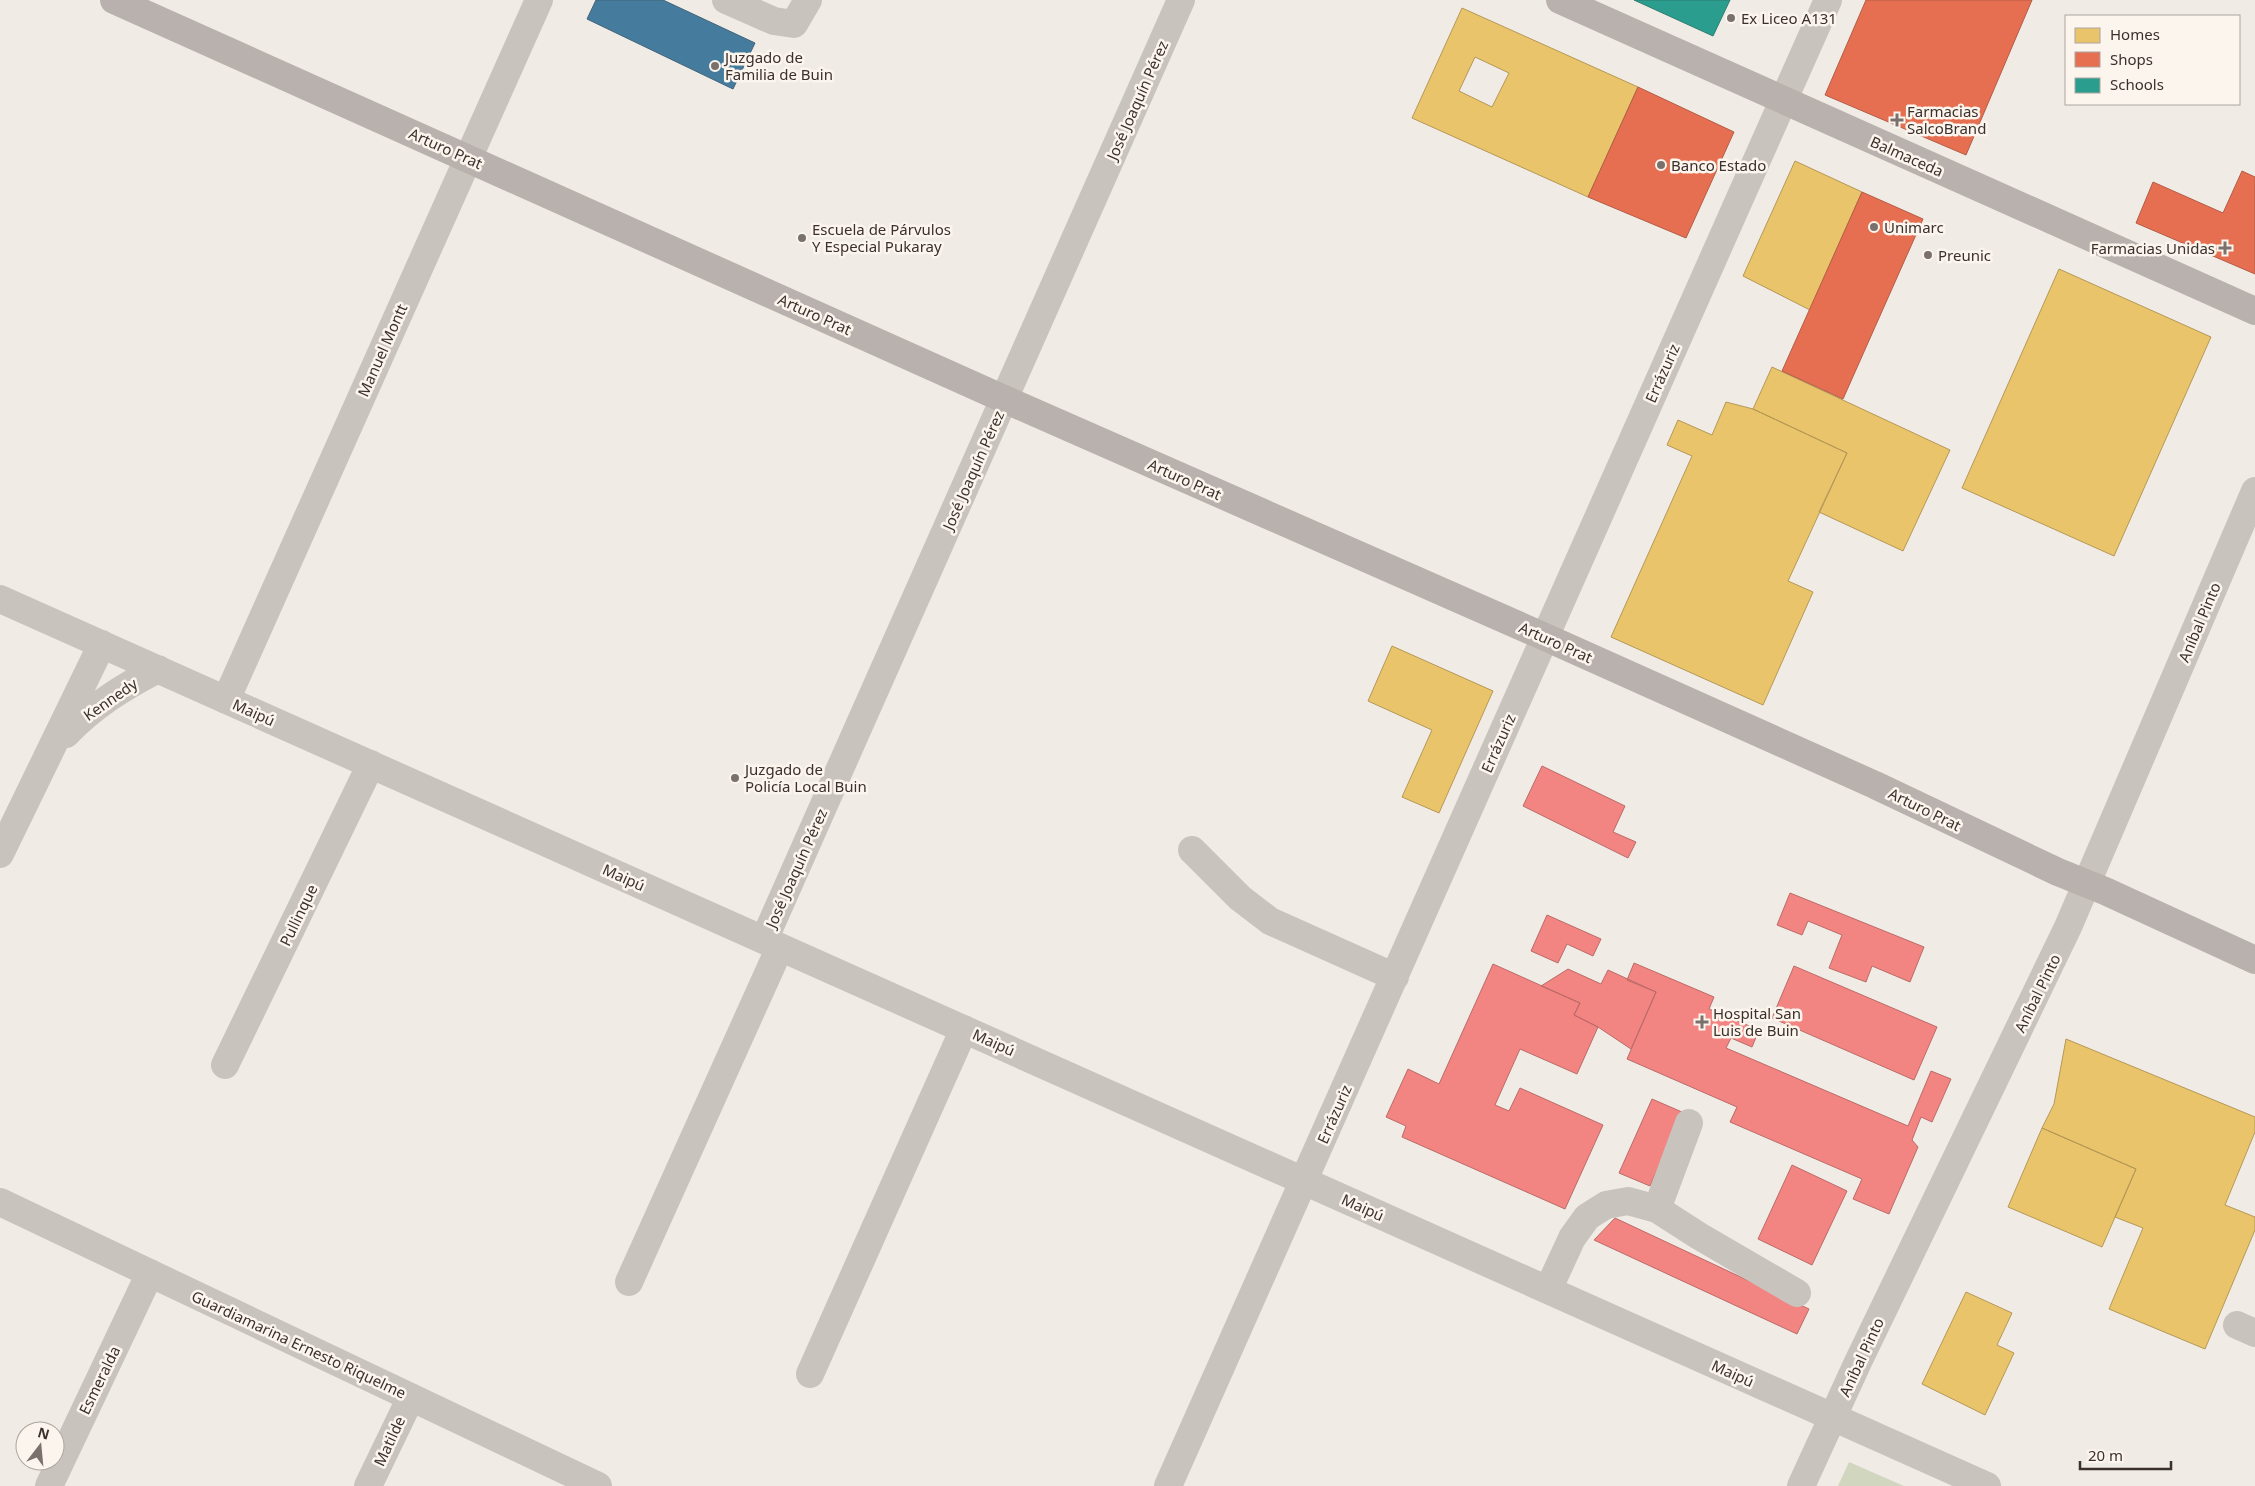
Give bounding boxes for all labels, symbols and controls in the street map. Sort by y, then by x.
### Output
place label: Ex Liceo A131 [1741,8,1837,28]
marker: Ex Liceo A131 [1725,12,1737,24]
legend [2065,15,2240,105]
text: Homes [2110,24,2160,44]
street label: José Joaquín Pérez [1101,37,1172,165]
place label: Juzgado de Familia de Buin [723,47,833,84]
text: Shops [2110,49,2153,69]
marker: Juzgado de Familia de Buin [709,60,721,72]
text: Schools [2110,74,2164,94]
place label: Farmacias SalcoBrand [1907,101,1986,138]
marker: Farmacias SalcoBrand [1891,114,1903,126]
street label: Arturo Prat [406,123,486,173]
street label: Balmaceda [1867,131,1947,181]
place label: Banco Estado [1671,155,1766,175]
marker: Banco Estado [1655,159,1667,171]
place label: Unimarc [1884,217,1944,237]
place label: Escuela de Párvulos Y Especial Pukaray [812,219,951,256]
marker: Unimarc [1868,221,1880,233]
marker: Escuela de Párvulos Y Especial Pukaray [796,232,808,244]
place label: Farmacias Unidas [2091,238,2215,258]
marker: Farmacias Unidas [2219,242,2231,254]
place label: Preunic [1938,245,1991,265]
marker: Preunic [1922,249,1934,261]
street label: Arturo Prat [775,289,855,339]
street label: Manuel Montt [353,300,412,400]
street label: Errázuriz [1640,340,1684,406]
street label: José Joaquín Pérez [937,407,1008,535]
street label: Arturo Prat [1145,454,1225,504]
street label: Aníbal Pinto [2173,579,2225,665]
street label: Arturo Prat [1516,617,1596,667]
street label: Kennedy [79,673,141,725]
street label: Maipú [230,694,278,730]
street label: Errázuriz [1476,710,1520,776]
place label: Juzgado de Policía Local Buin [743,759,867,796]
marker: Juzgado de Policía Local Buin [729,772,741,784]
street label: Arturo Prat [1886,783,1965,835]
street label: José Joaquín Pérez [760,805,831,933]
street label: Maipú [600,859,648,895]
street label: Pullinque [275,881,321,949]
street label: Aníbal Pinto [2009,950,2065,1036]
place label: Hospital San Luis de Buin [1713,1003,1801,1040]
marker: Hospital San Luis de Buin [1695,1015,1709,1029]
street label: Maipú [970,1024,1018,1060]
street label: Errázuriz [1312,1081,1356,1147]
street label: Maipú [1339,1189,1387,1225]
street label: Guardiamarina Ernesto Riquelme [189,1285,409,1403]
street label: Aníbal Pinto [1834,1314,1888,1400]
street label: Esmeralda [74,1342,124,1418]
street label: Maipú [1709,1355,1757,1391]
street label: Matilde [369,1413,409,1469]
north arrow [15,1421,65,1471]
text: N [36,1422,52,1444]
scale bar [2080,1438,2171,1470]
text: 20 m [2088,1445,2123,1465]

